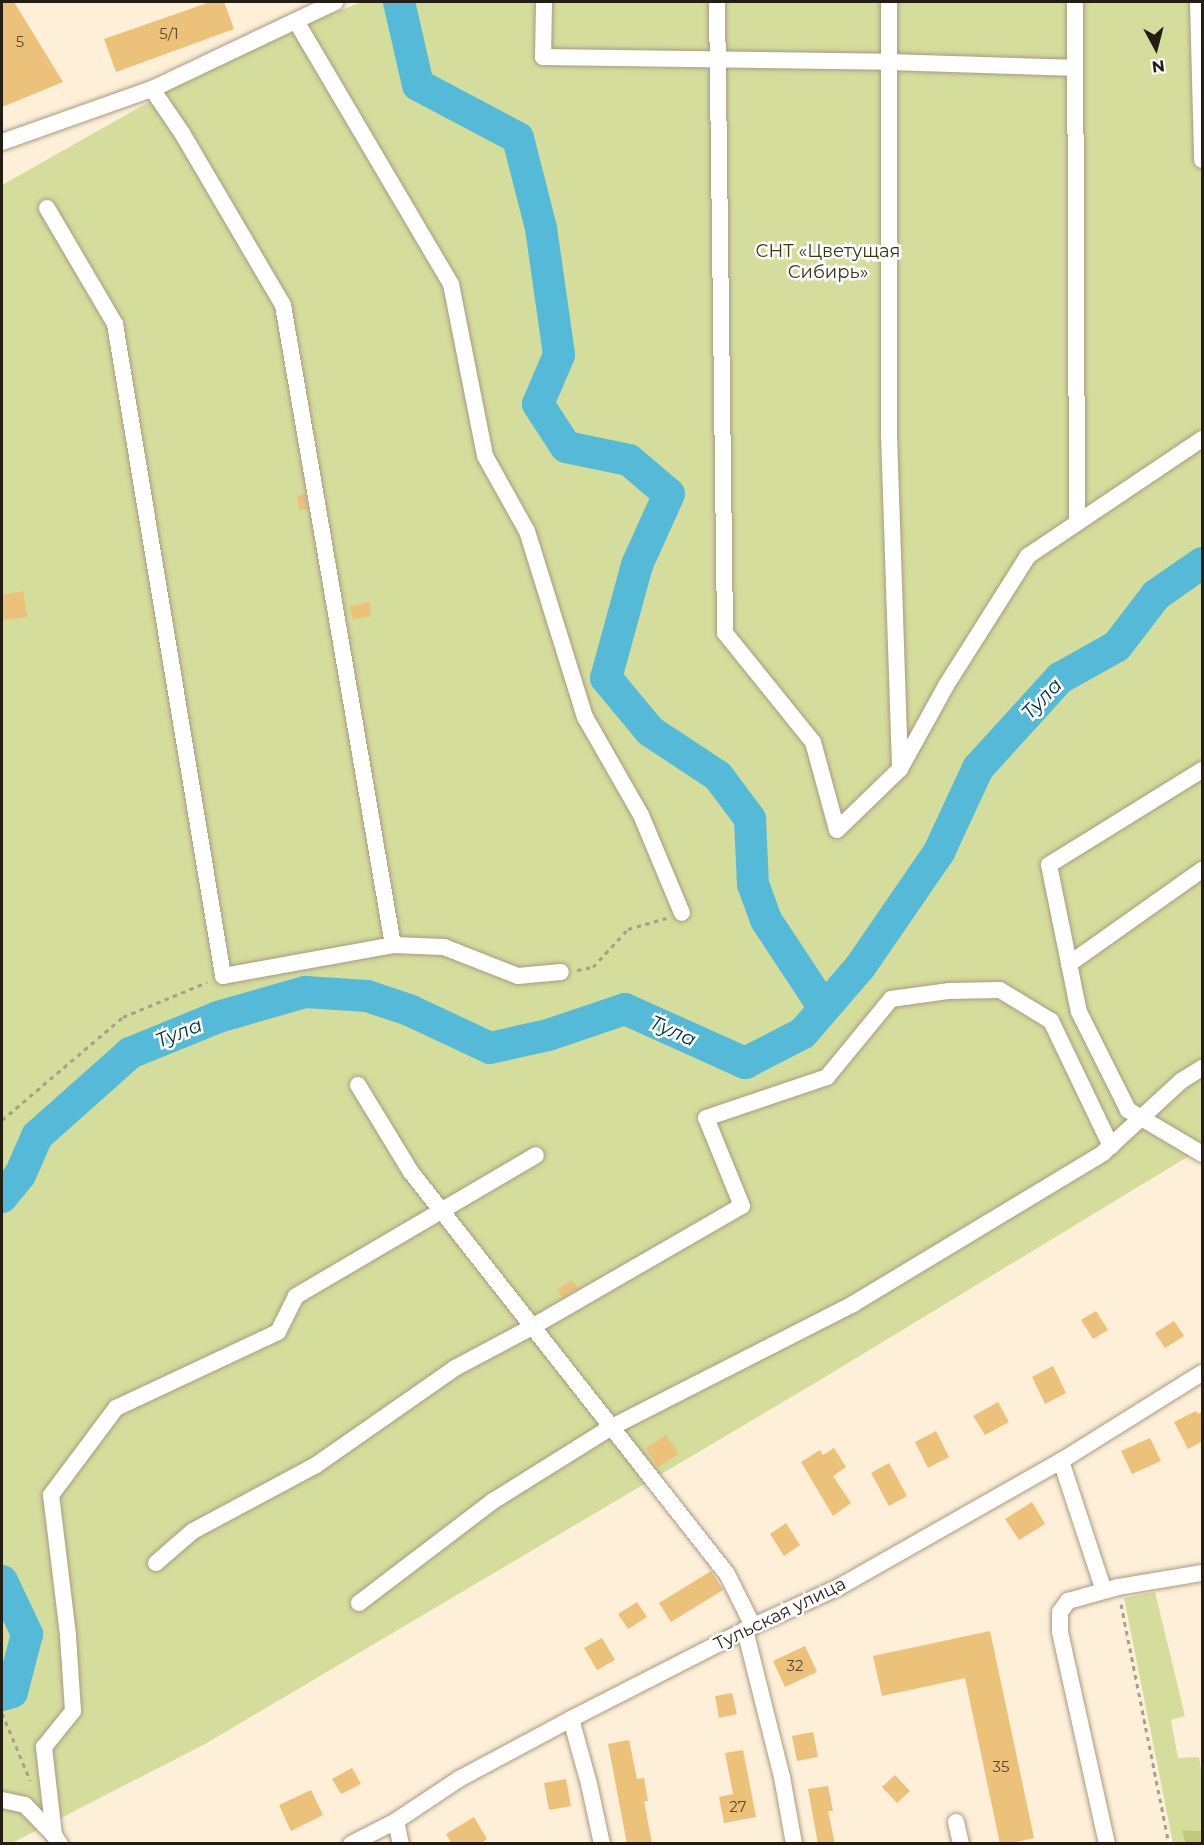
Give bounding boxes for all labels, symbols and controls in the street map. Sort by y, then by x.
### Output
north arrow [1126,18,1186,78]
house number: 5/1 [159,25,179,43]
house number: 5 [16,33,24,51]
text: N [1151,56,1166,77]
park label: СНТ «Цветущая Сибирь» [756,241,900,284]
water label: Тула [1017,673,1067,725]
water label: Тула [646,1010,700,1052]
water label: Тула [152,1013,206,1053]
street label: Тульская улица [711,1573,849,1655]
house number: 32 [787,1657,803,1675]
house number: 35 [993,1758,1009,1776]
house number: 27 [729,1798,747,1816]

